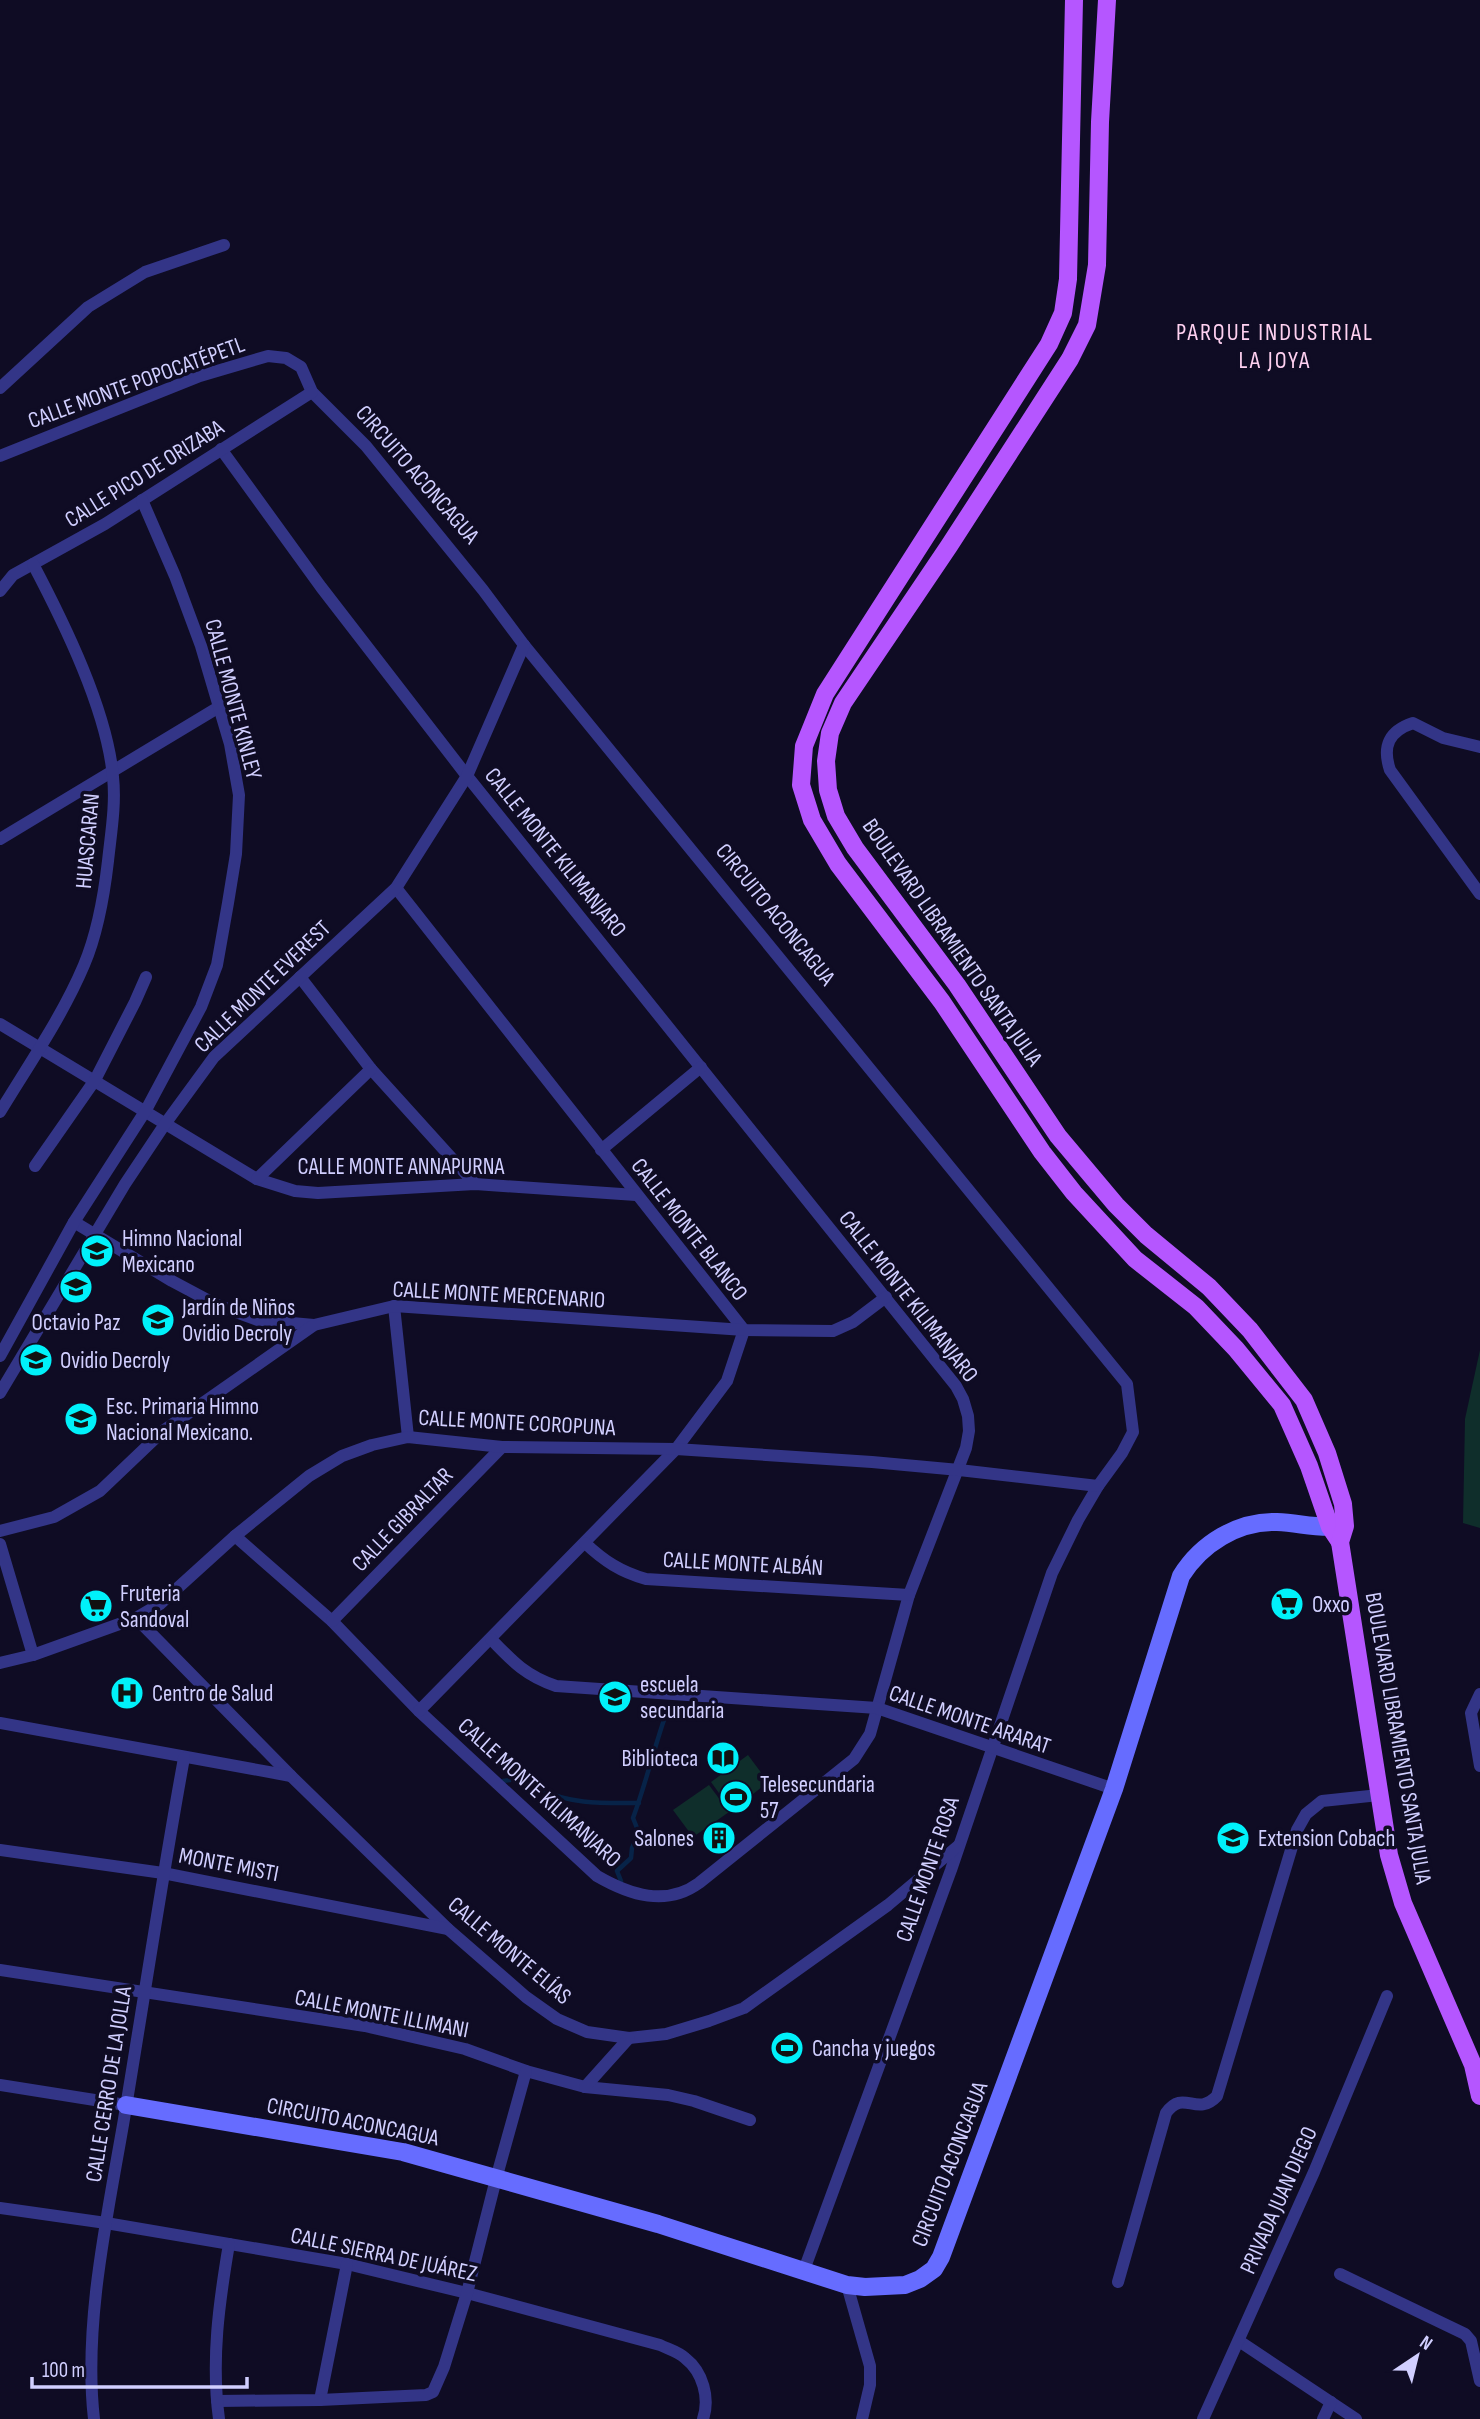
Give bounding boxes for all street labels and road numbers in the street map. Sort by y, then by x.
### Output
street label: CALLE MONTE POPOCATÉPETL [24,331,249,435]
street label: CIRCUITO ACONCAGUA [349,400,485,550]
street label: CALLE PICO DE ORIZABA [60,414,229,534]
street label: CALLE MONTE KINLEY [198,616,268,783]
street label: CALLE MONTE KILIMANJARO [478,762,632,943]
street label: HUASCARAN [70,792,106,890]
street label: BOULEVARD LIBRAMIENTO SANTA JULIA [856,813,1049,1072]
street label: CIRCUITO ACONCAGUA [709,838,841,991]
street label: CALLE MONTE EVEREST [189,915,337,1059]
street label: CALLE MONTE ANNAPURNA [298,1153,505,1181]
street label: CALLE MONTE BLANCO [625,1153,754,1307]
street label: CALLE MONTE KILIMANJARO [833,1205,984,1388]
street label: CALLE MONTE MERCENARIO [392,1275,606,1315]
street label: CALLE MONTE COROPUNA [418,1404,616,1442]
street label: CALLE GIBRALTAR [346,1462,460,1578]
street label: CALLE MONTE ALBÁN [662,1546,824,1582]
street label: BOULEVARD LIBRAMIENTO SANTA JULIA [1359,1590,1437,1886]
street label: CALLE MONTE ARARAT [885,1679,1054,1761]
street label: CALLE MONTE KILIMANJARO [452,1712,627,1873]
street label: CALLE MONTE ROSA [890,1793,966,1946]
street label: MONTE MISTI [176,1842,281,1888]
street label: CALLE MONTE ELÍAS [442,1891,577,2011]
street label: CALLE MONTE ILLIMANI [292,1983,471,2045]
street label: CALLE CERRO DE LA JOLLA [80,1984,138,2184]
street label: CIRCUITO ACONCAGUA [906,2078,994,2251]
street label: CIRCUITO ACONCAGUA [264,2092,441,2152]
street label: PRIVADA JUAN DIEGO [1234,2122,1324,2278]
street label: CALLE SIERRA DE JUÁREZ [288,2222,480,2288]

